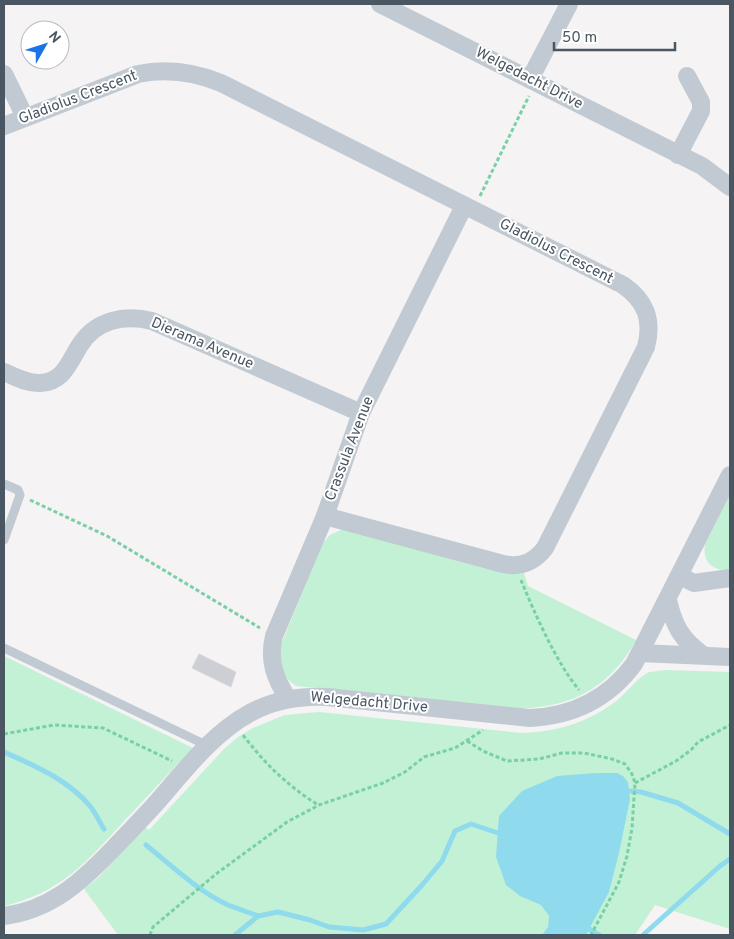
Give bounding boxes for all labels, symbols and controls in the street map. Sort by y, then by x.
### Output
north arrow [20,20,70,70]
scale bar [554,20,675,52]
text: N [44,29,64,47]
text: 50 m [562,29,597,48]
street label: Welgedacht Drive [472,44,586,114]
street label: Gladiolus Crescent [16,67,140,129]
street label: Gladiolus Crescent [496,215,616,289]
street label: Dierama Avenue [148,314,256,374]
street label: Crassula Avenue [321,394,379,504]
street label: Welgedacht Drive [309,688,429,718]

